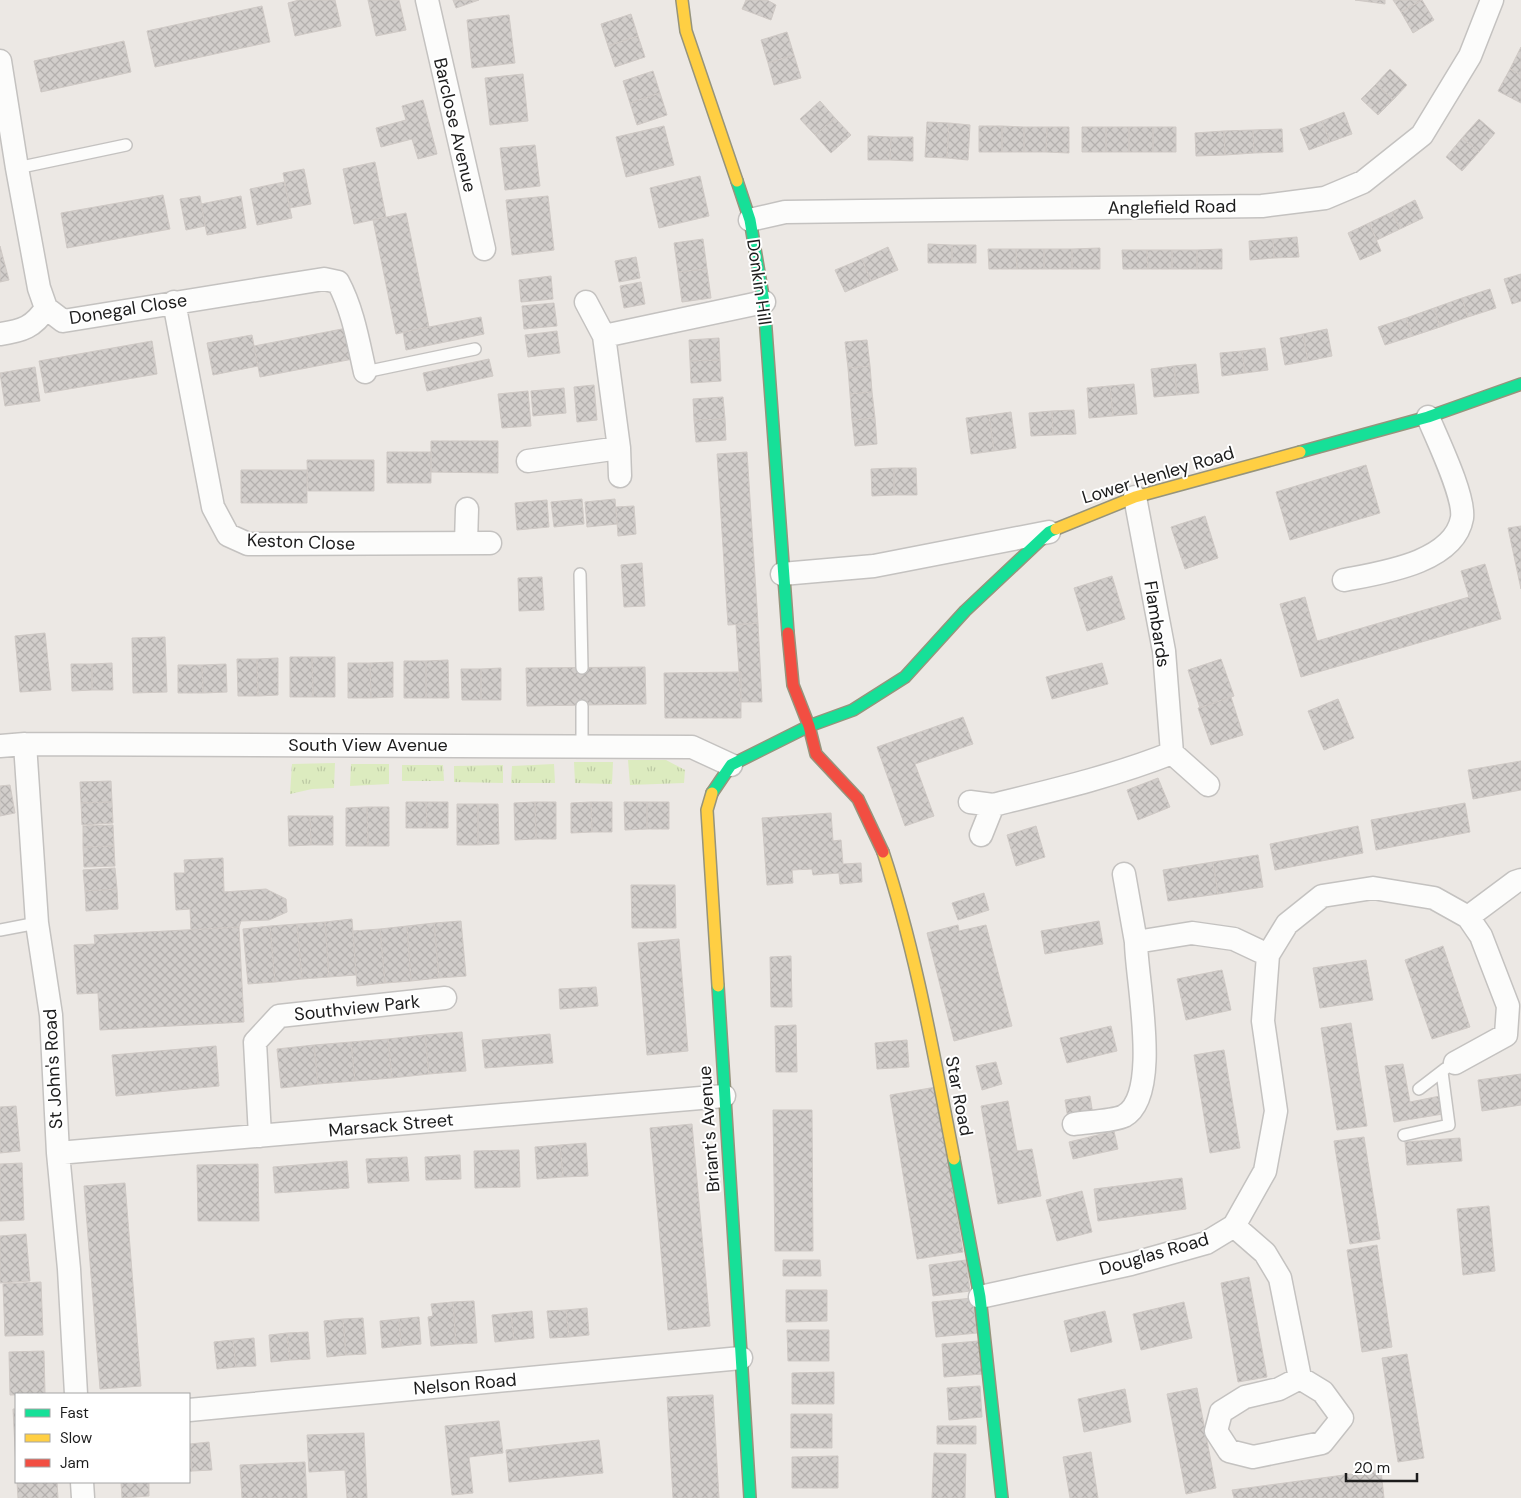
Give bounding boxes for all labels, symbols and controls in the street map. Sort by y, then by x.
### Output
street label: Barclose Avenue [428,55,482,195]
street label: Anglefield Road [1107,194,1237,220]
street label: Donkin Hill [741,237,777,327]
street label: Donegal Close [67,288,189,330]
street label: Lower Henley Road [1079,440,1237,510]
street label: Keston Close [246,528,356,556]
street label: Flambards [1138,579,1176,669]
street label: South View Avenue [288,733,448,757]
street label: Southview Park [293,989,421,1027]
street label: St John's Road [38,1008,68,1130]
street label: Star Road [940,1054,978,1138]
street label: Briant's Avenue [693,1065,725,1193]
street label: Marsack Street [327,1108,455,1142]
street label: Douglas Road [1096,1227,1212,1281]
street label: Nelson Road [412,1368,518,1400]
legend [15,1393,190,1483]
text: Fast [60,1403,89,1423]
text: Slow [60,1428,93,1448]
scale bar [1346,1450,1417,1482]
text: Jam [60,1453,89,1473]
text: 20 m [1354,1458,1390,1478]

